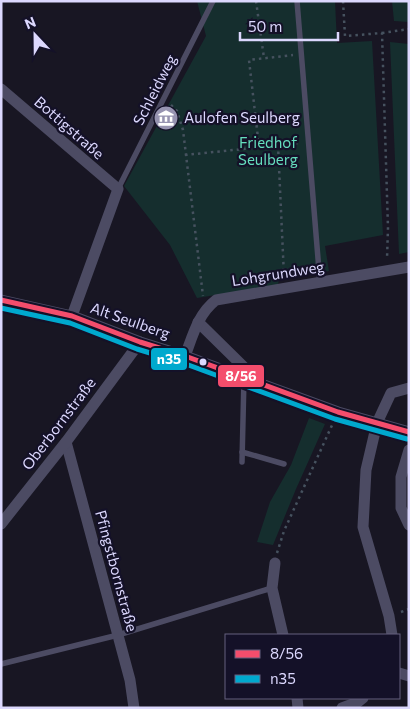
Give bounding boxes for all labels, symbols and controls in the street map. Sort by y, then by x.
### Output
north arrow [10,10,60,60]
scale bar [240,10,338,42]
text: N [22,13,38,32]
text: 50 m [248,17,282,35]
street label: Schleidweg [129,51,180,128]
street label: Bottigstraße [31,92,108,162]
museum icon: Aulofen Seulberg [153,105,179,131]
place label: Aulofen Seulberg [184,108,300,126]
park label: Friedhof Seulberg [238,133,298,168]
street label: Lohgrundweg [230,257,326,289]
street label: Alt Seulberg [88,298,172,342]
line badge: n35 [150,347,188,371]
text: n35 [157,350,181,367]
unlabelled marker [198,357,208,367]
line badge: 8/56 [217,364,265,388]
text: 8/56 [225,367,257,384]
street label: Oberbornstraße [18,374,99,473]
street label: Pfingstbornstraße [92,508,142,633]
legend [225,634,400,699]
text: 8/56 [270,644,303,662]
text: n35 [270,669,296,687]

